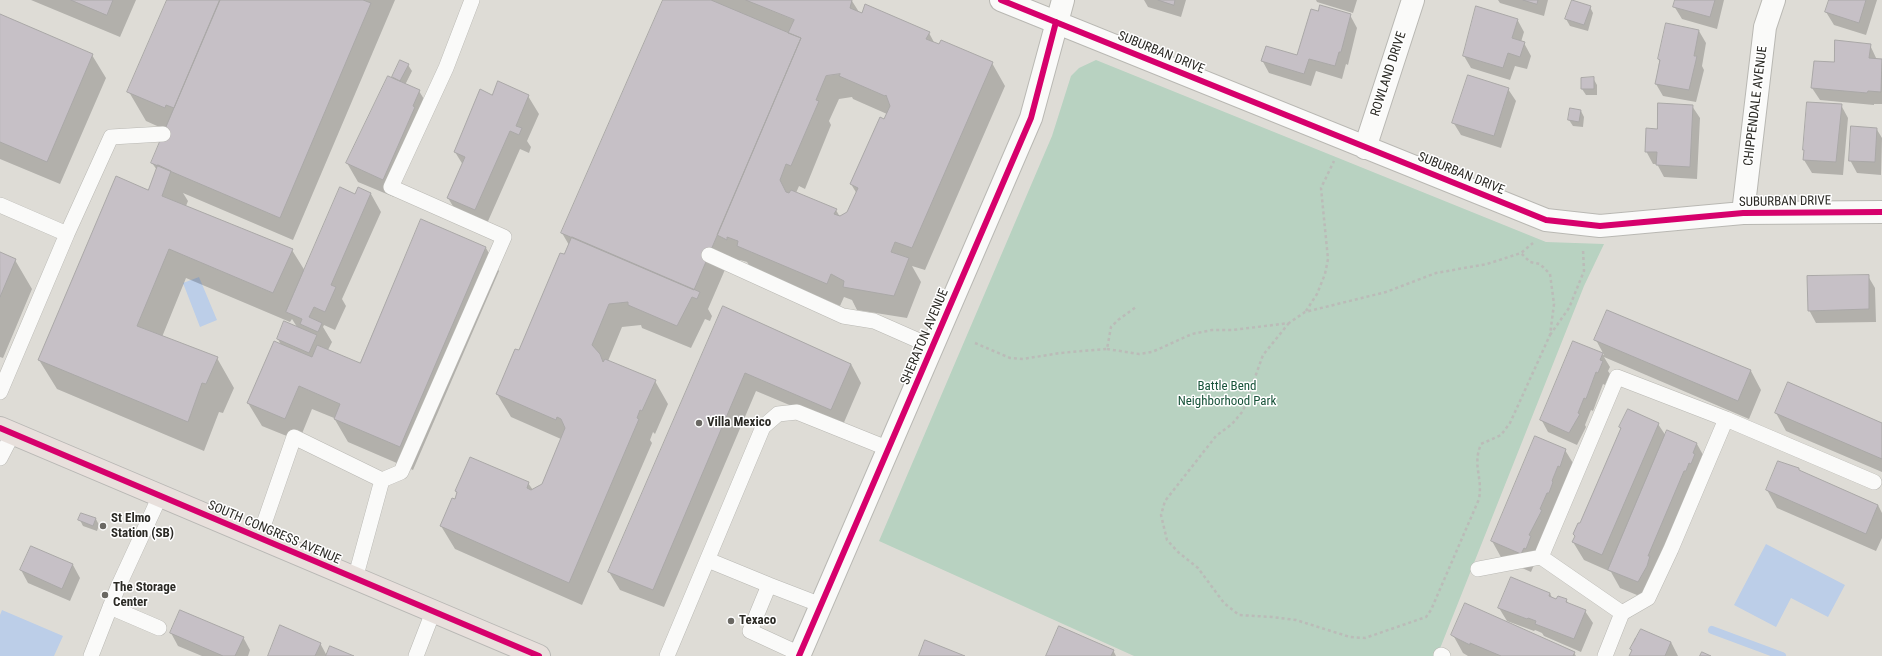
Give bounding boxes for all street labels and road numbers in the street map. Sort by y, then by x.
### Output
street label: SUBURBAN DRIVE [1115,28,1207,78]
street label: ROWLAND DRIVE [1368,30,1410,118]
street label: CHIPPENDALE AVENUE [1741,45,1771,167]
street label: SUBURBAN DRIVE [1415,149,1507,199]
street label: SUBURBAN DRIVE [1739,193,1831,211]
street label: SHERATON AVENUE [898,287,952,387]
street label: SOUTH CONGRESS AVENUE [205,498,343,568]

